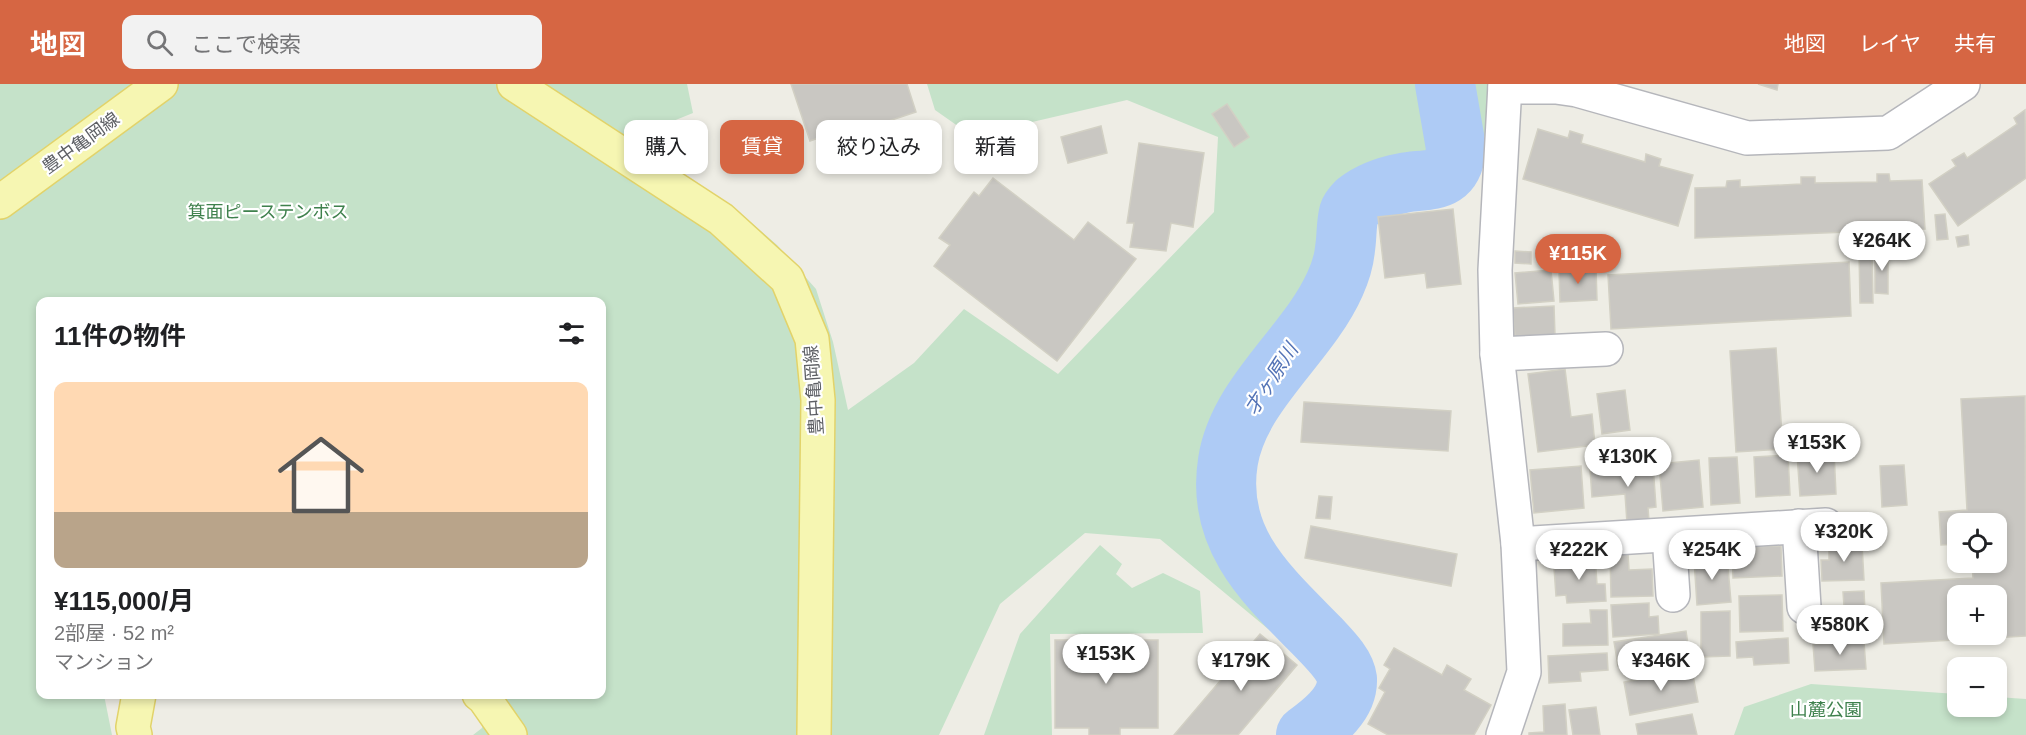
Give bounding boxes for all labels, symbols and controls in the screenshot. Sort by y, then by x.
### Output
search box [122,15,542,69]
icon: search [143,26,176,59]
text: 地図 [30,29,86,60]
text: ここで検索 [191,32,301,57]
text: 地図 [1784,32,1826,55]
text: レイヤ [1859,32,1921,55]
text: 共有 [1954,32,1996,55]
street label: 豊中亀岡線 [39,108,123,178]
chip: 購入 [624,120,708,174]
chip: 賃貸 [720,120,804,174]
chip: 絞り込み [816,120,942,174]
chip: 新着 [954,120,1038,174]
park label: 箕面ピーステンボス [187,202,349,222]
pin: ¥264K [1840,221,1924,272]
text: ¥264K [1853,229,1911,251]
pin: ¥115K [1536,234,1620,285]
text: ¥115K [1549,242,1607,264]
icon: filters [555,317,588,350]
text: 11件の物件 [54,321,186,351]
water label: 才ヶ原川 [1240,338,1303,419]
street label: 豊中亀岡線 [801,344,827,436]
icon: home [267,421,375,529]
pin: ¥153K [1775,423,1859,474]
text: ¥153K [1788,431,1846,453]
pin: ¥130K [1586,437,1670,488]
text: ¥130K [1599,445,1657,467]
pin: ¥320K [1802,512,1886,563]
map controls [1947,513,2007,717]
button: locate [1947,513,2007,573]
text: ¥320K [1815,520,1873,542]
pin: ¥222K [1537,530,1621,581]
pin: ¥254K [1670,530,1754,581]
text: ¥222K [1550,538,1608,560]
text: ¥254K [1683,538,1741,560]
button: + [1947,585,2007,645]
text: ¥115,000/月 [54,586,194,616]
pin: ¥580K [1798,605,1882,656]
text: ¥580K [1811,613,1869,635]
text: 2部屋 · 52 m² [54,622,174,644]
pin: ¥153K [1064,634,1148,685]
pin: ¥179K [1199,641,1283,692]
pin: ¥346K [1619,641,1703,692]
text: ¥153K [1077,642,1135,664]
text: ¥179K [1212,649,1270,671]
text: ¥346K [1632,649,1690,671]
text: マンション [54,651,154,673]
button: − [1947,657,2007,717]
park label: 山麓公園 [1790,700,1862,720]

